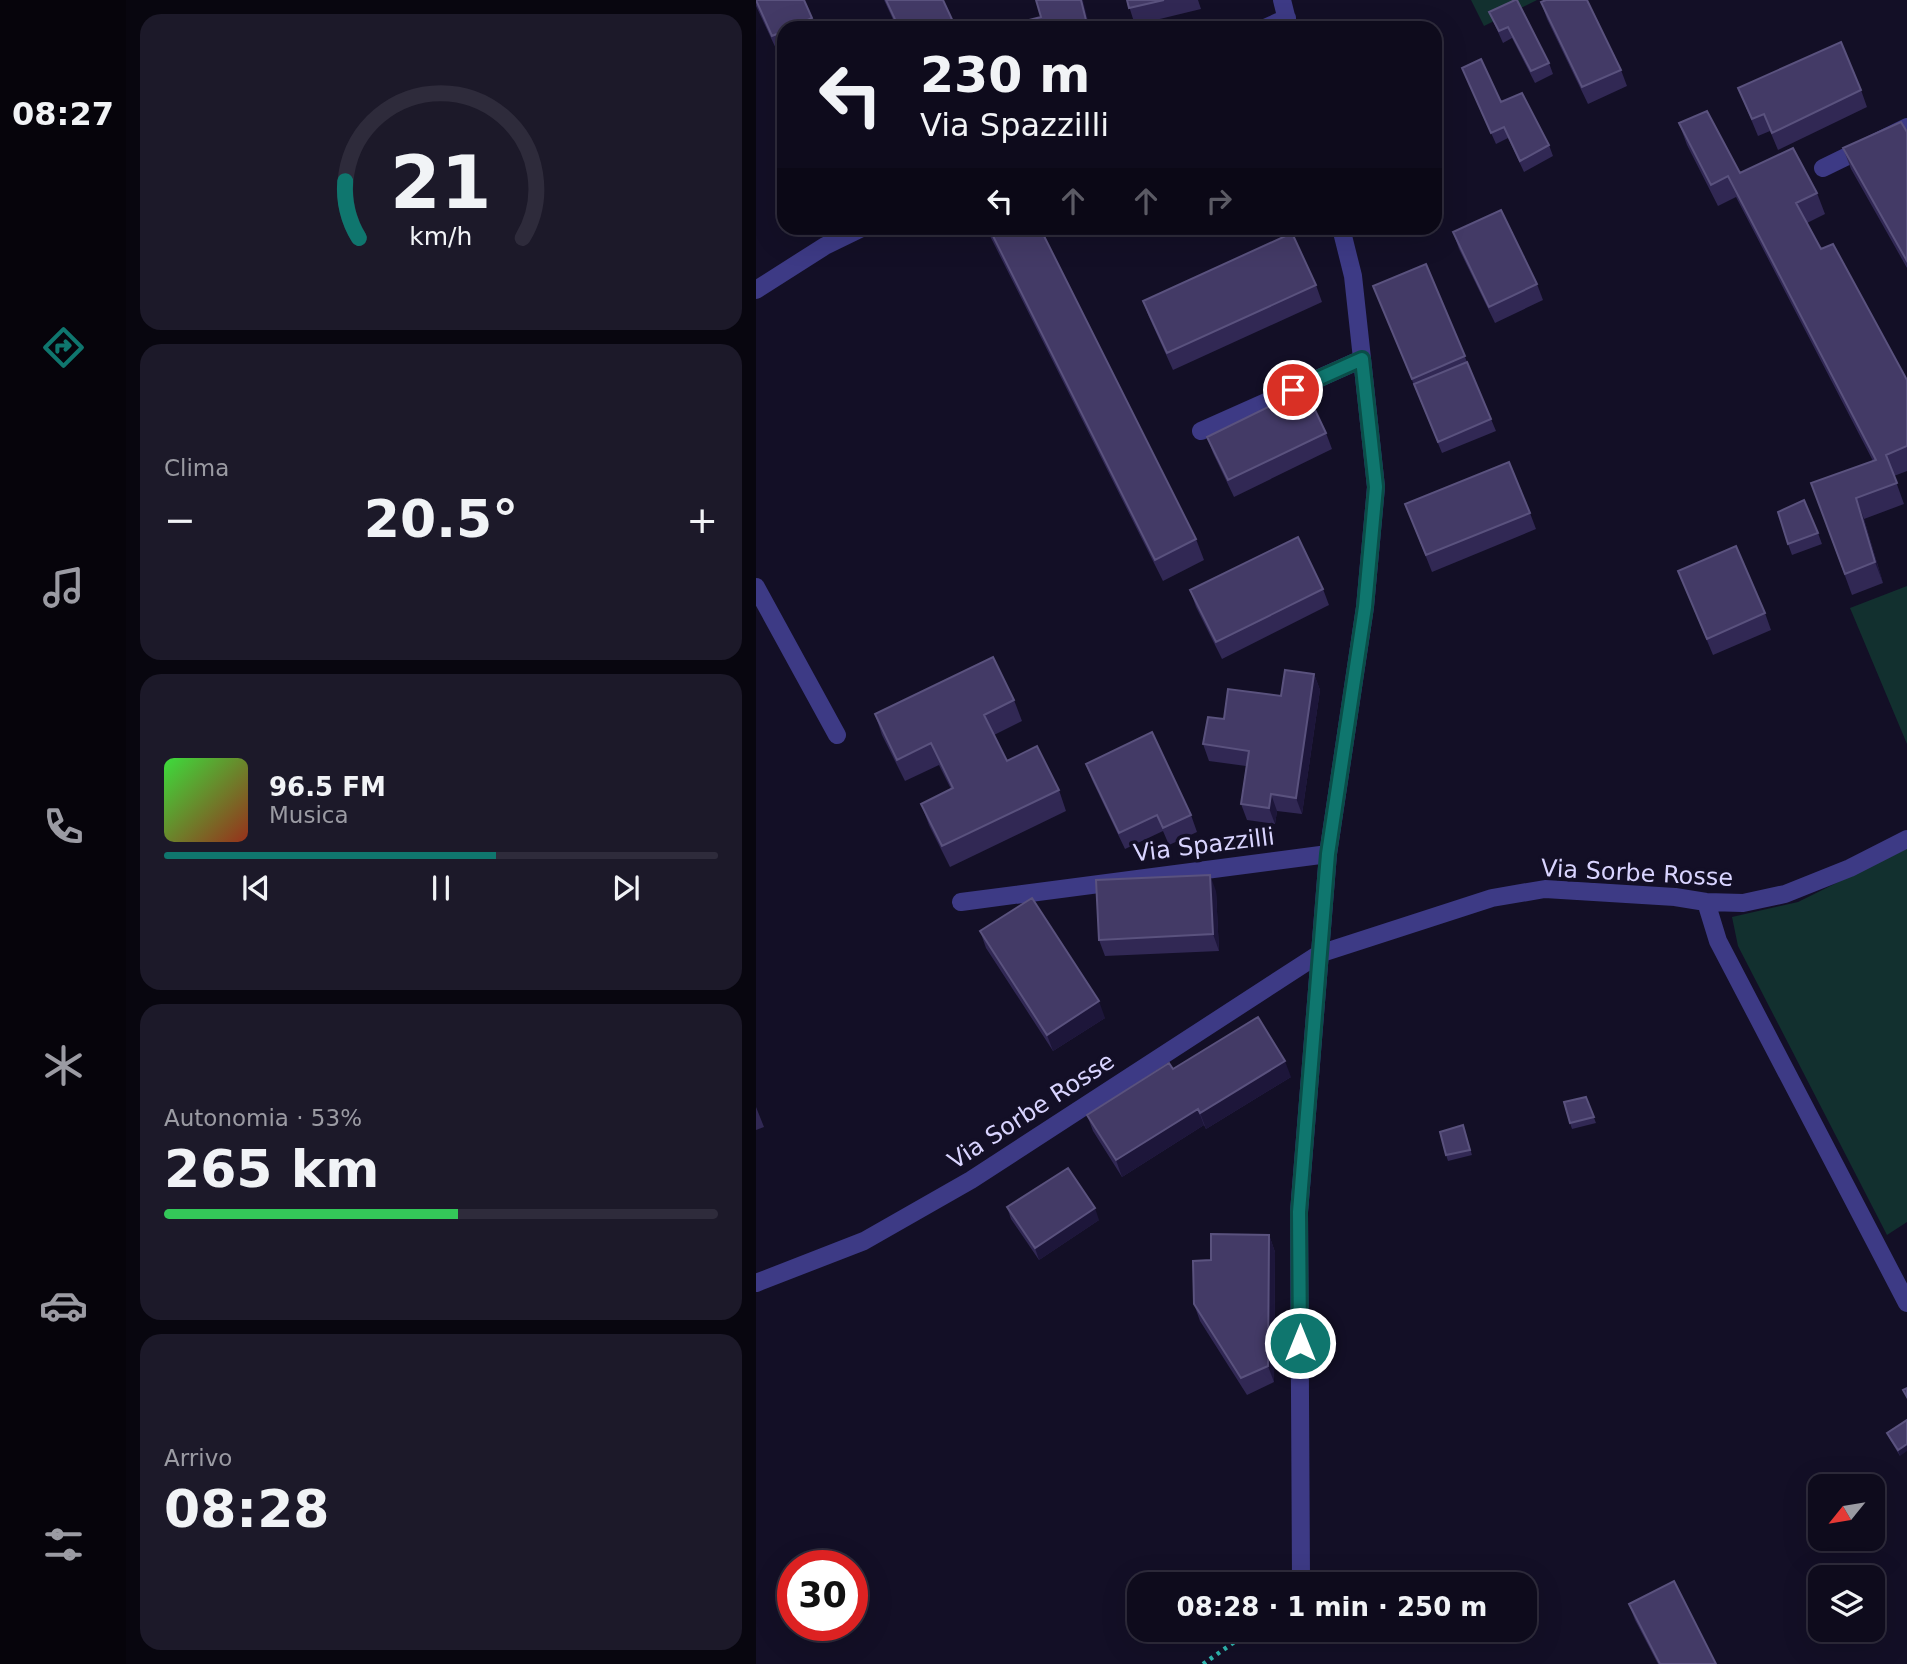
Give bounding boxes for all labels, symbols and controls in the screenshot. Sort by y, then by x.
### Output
text: 230 m [920,47,1090,104]
icon: left [805,49,896,140]
text: 08:27 [12,95,114,133]
text: Via Spazzilli [920,106,1109,144]
text: 21 [390,140,492,225]
icon: left [981,182,1019,220]
icon: ahead [1054,182,1092,220]
icon: ahead [1127,182,1165,220]
icon: right [1200,182,1238,220]
text: km/h [409,222,473,251]
icon: directions [39,323,88,372]
pin [1263,360,1323,420]
icon: arrive [1274,371,1312,409]
text: Clima [164,455,229,481]
text: 20.5° [364,489,518,549]
text: − [164,498,196,542]
text: + [686,498,718,542]
icon: music [39,563,88,612]
text: 96.5 FM [269,772,386,802]
icon: phone [39,802,88,851]
text: Musica [269,802,349,828]
street label: Via Spazzilli [1132,822,1276,868]
street label: Via Sorbe Rosse [1540,854,1734,892]
icon: previous [237,869,275,907]
icon: pause [422,869,460,907]
icon: next [607,869,645,907]
icon: climate [39,1041,88,1090]
street label: Via Sorbe Rosse [943,1047,1119,1175]
text: Autonomia · 53% [164,1105,362,1131]
text: 265 km [164,1139,379,1199]
icon: car [39,1281,88,1330]
position arrow [1263,1306,1337,1380]
text: Arrivo [164,1445,232,1471]
north arrow [1808,1474,1885,1550]
map controls [1808,1474,1885,1642]
text: 08:28 [164,1479,330,1539]
icon: filters [39,1520,88,1569]
speed limit sign: 30 [777,1550,868,1641]
button: layers [1808,1565,1885,1642]
text: 08:28 · 1 min · 250 m [1177,1592,1487,1622]

